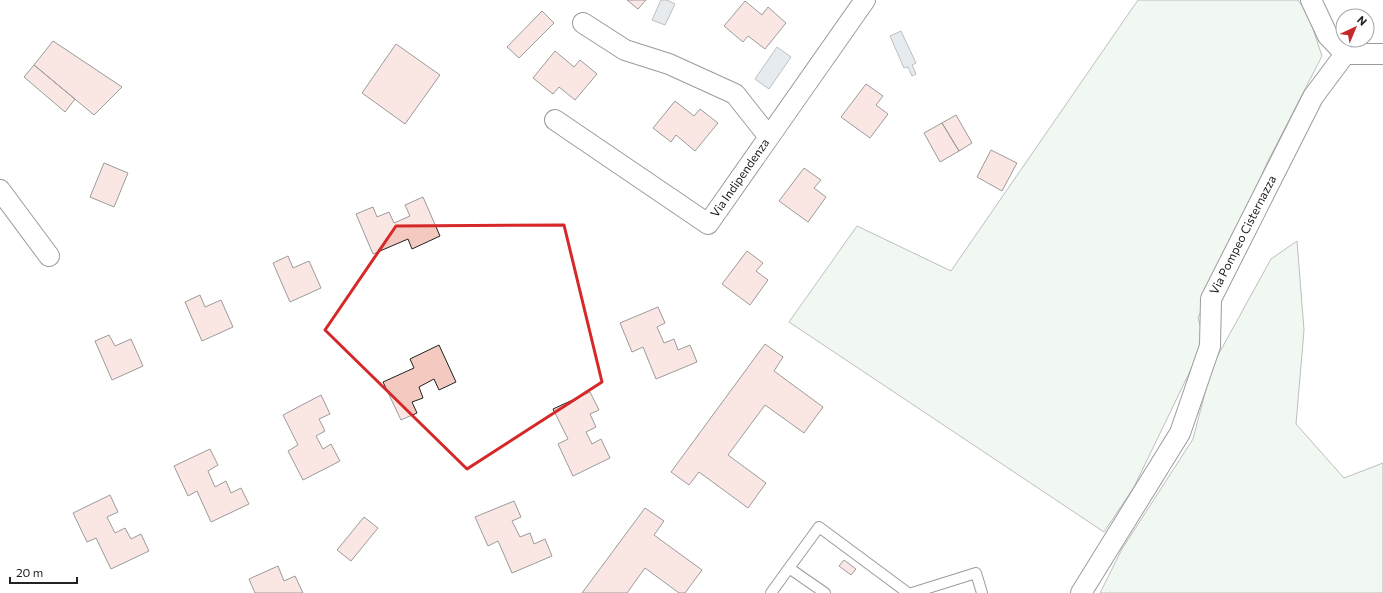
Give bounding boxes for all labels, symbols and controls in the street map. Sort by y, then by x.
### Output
north arrow [1335,8,1375,48]
text: N [1355,13,1370,28]
street label: Via Indipendenza [707,135,772,219]
street label: Via Pompeo Cisternazza [1206,173,1278,296]
scale bar [10,559,77,585]
text: 20 m [16,565,43,579]

